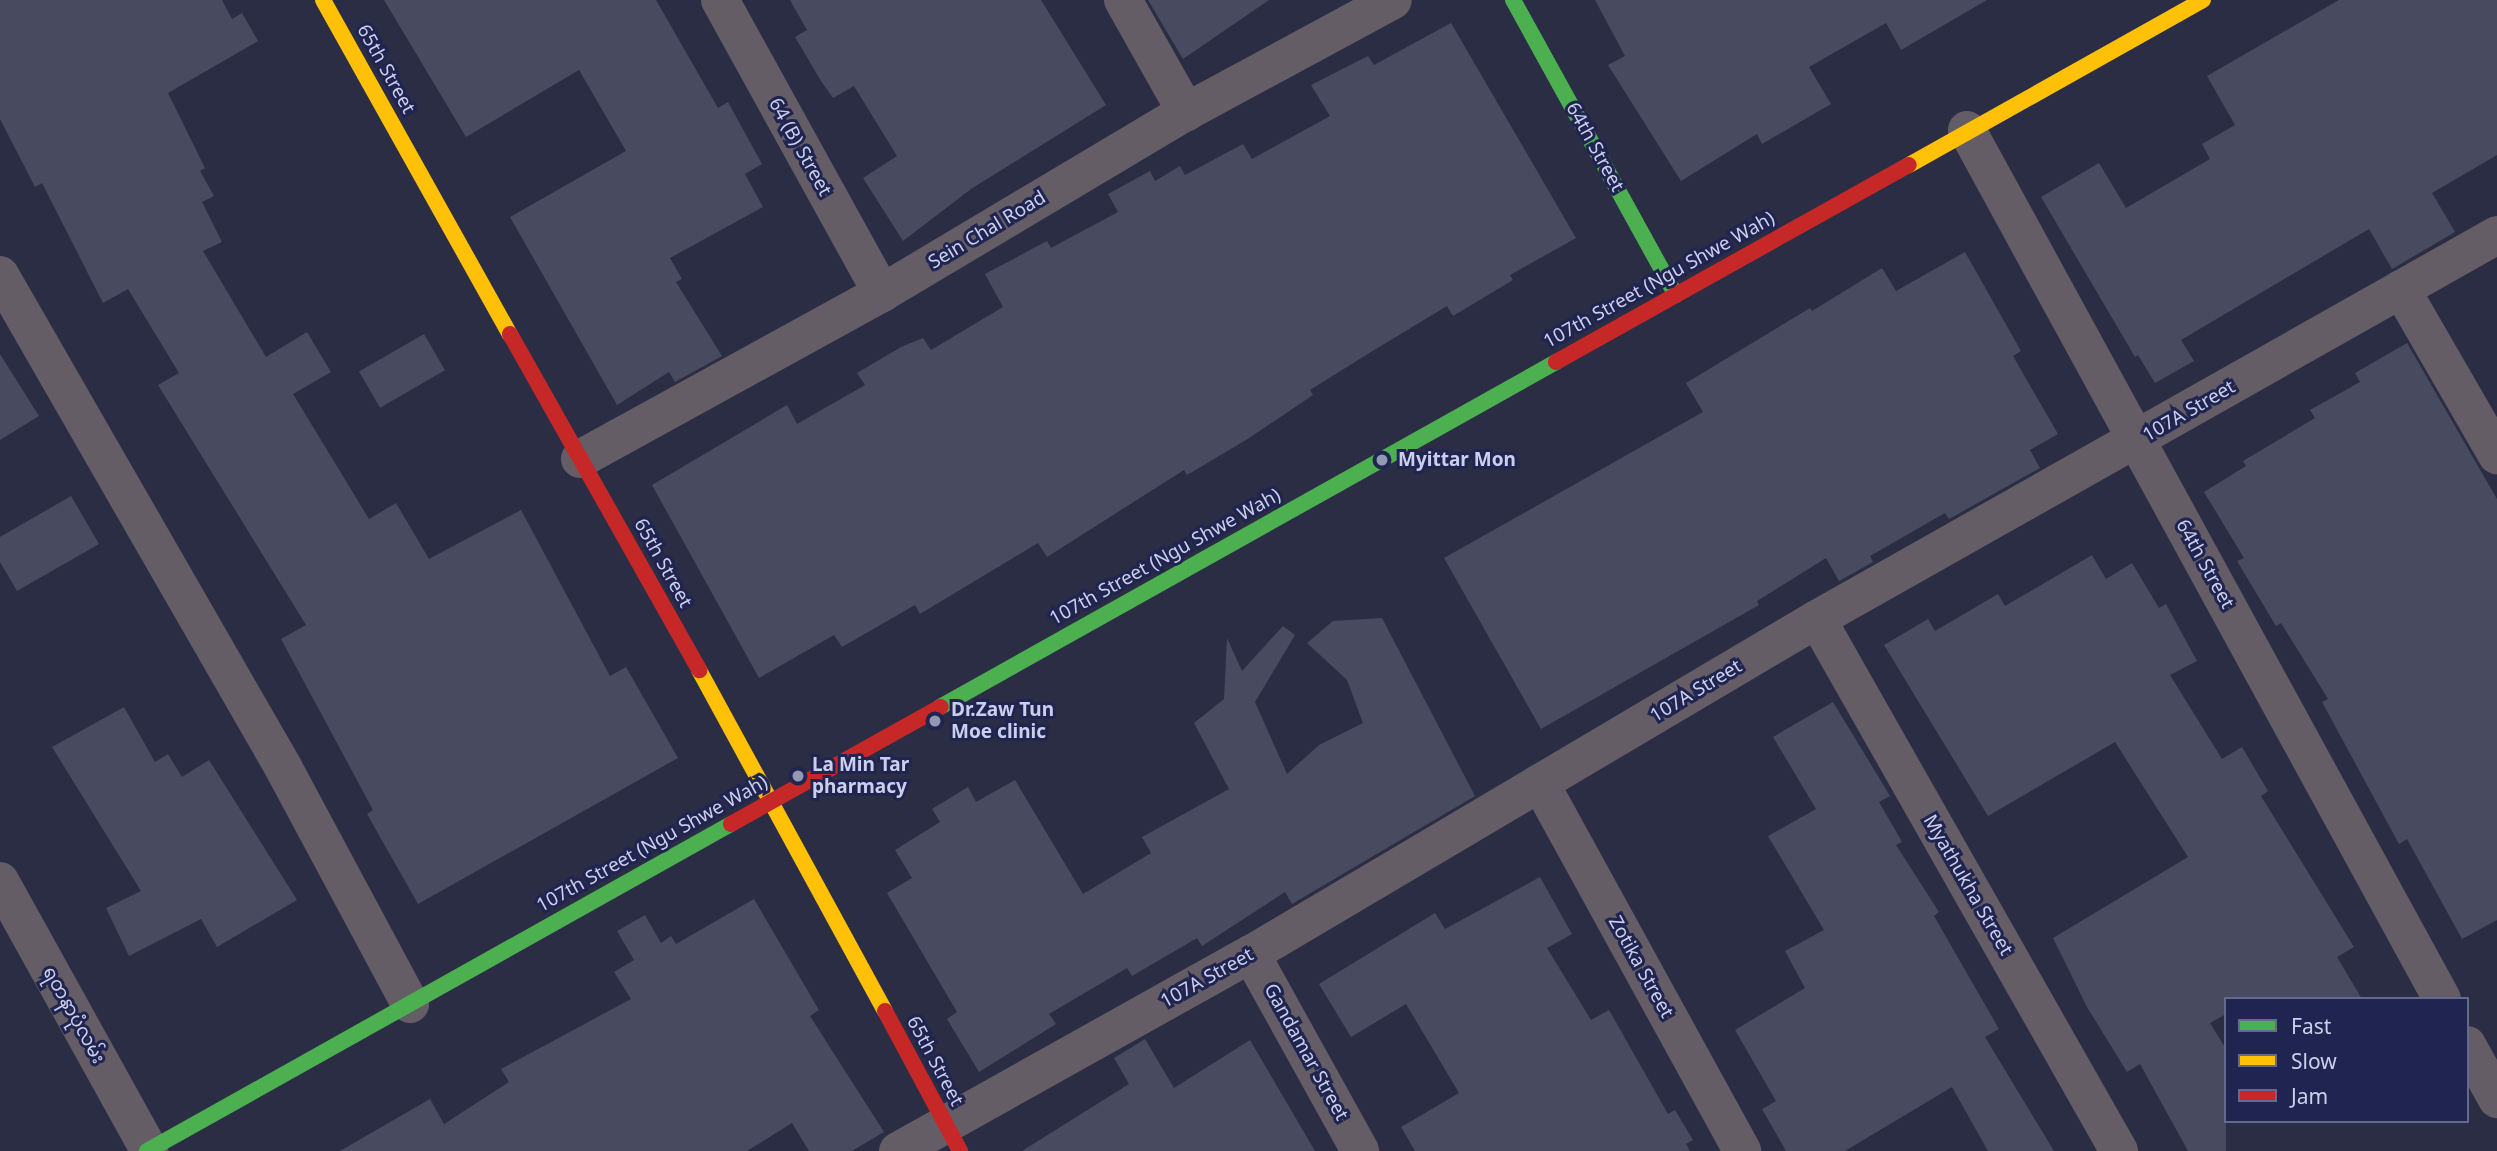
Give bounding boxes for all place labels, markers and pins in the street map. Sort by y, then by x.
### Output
place label: Myittar Mon [1398,449,1516,471]
marker: Myittar Mon [1372,450,1392,470]
place label: Dr.Zaw Tun Moe clinic [951,699,1054,743]
marker: Dr.Zaw Tun Moe clinic [925,711,945,731]
place label: La Min Tar pharmacy [812,754,909,798]
marker: La Min Tar pharmacy [790,768,806,784]

